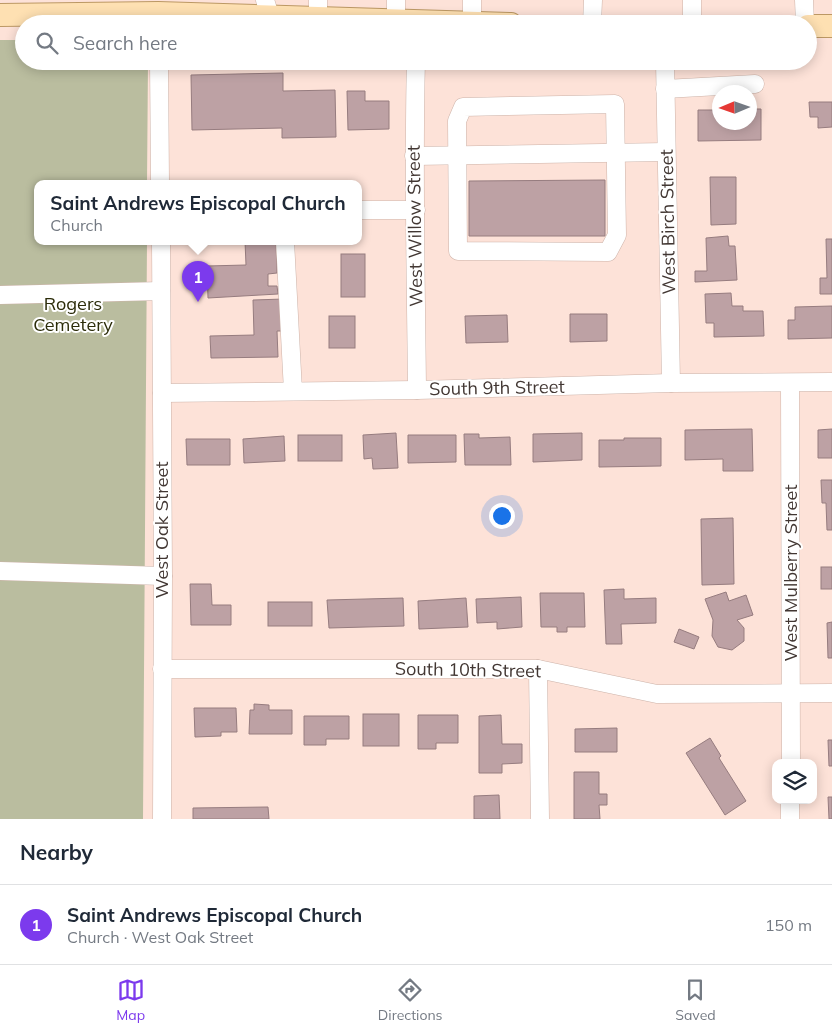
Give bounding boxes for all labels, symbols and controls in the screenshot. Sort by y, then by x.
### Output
search box [15,15,817,70]
icon: search [33,29,61,57]
text: Search here [73,31,177,55]
north arrow [712,85,757,130]
street label: West Willow Street [402,145,427,307]
street label: West Birch Street [655,149,680,295]
popup [34,180,362,245]
text: Saint Andrews Episcopal Church [50,191,346,215]
text: Church [50,215,103,235]
pin: 1 [182,261,214,302]
park label: Rogers Cemetery [33,292,113,336]
street label: South 9th Street [429,375,565,400]
street label: West Oak Street [150,461,173,599]
street label: West Mulberry Street [779,485,802,661]
your location [489,503,515,529]
street label: South 10th Street [395,657,541,682]
map controls [772,759,817,804]
button: layers [772,759,817,804]
text: Nearby [20,839,93,865]
text: Saint Andrews Episcopal Church [67,903,362,927]
text: 1 [31,915,41,935]
text: 150 m [765,915,812,935]
text: Church · West Oak Street [67,927,253,947]
tab: Map [116,976,145,1024]
tab: Directions [378,976,443,1024]
tab: Saved [675,976,716,1024]

